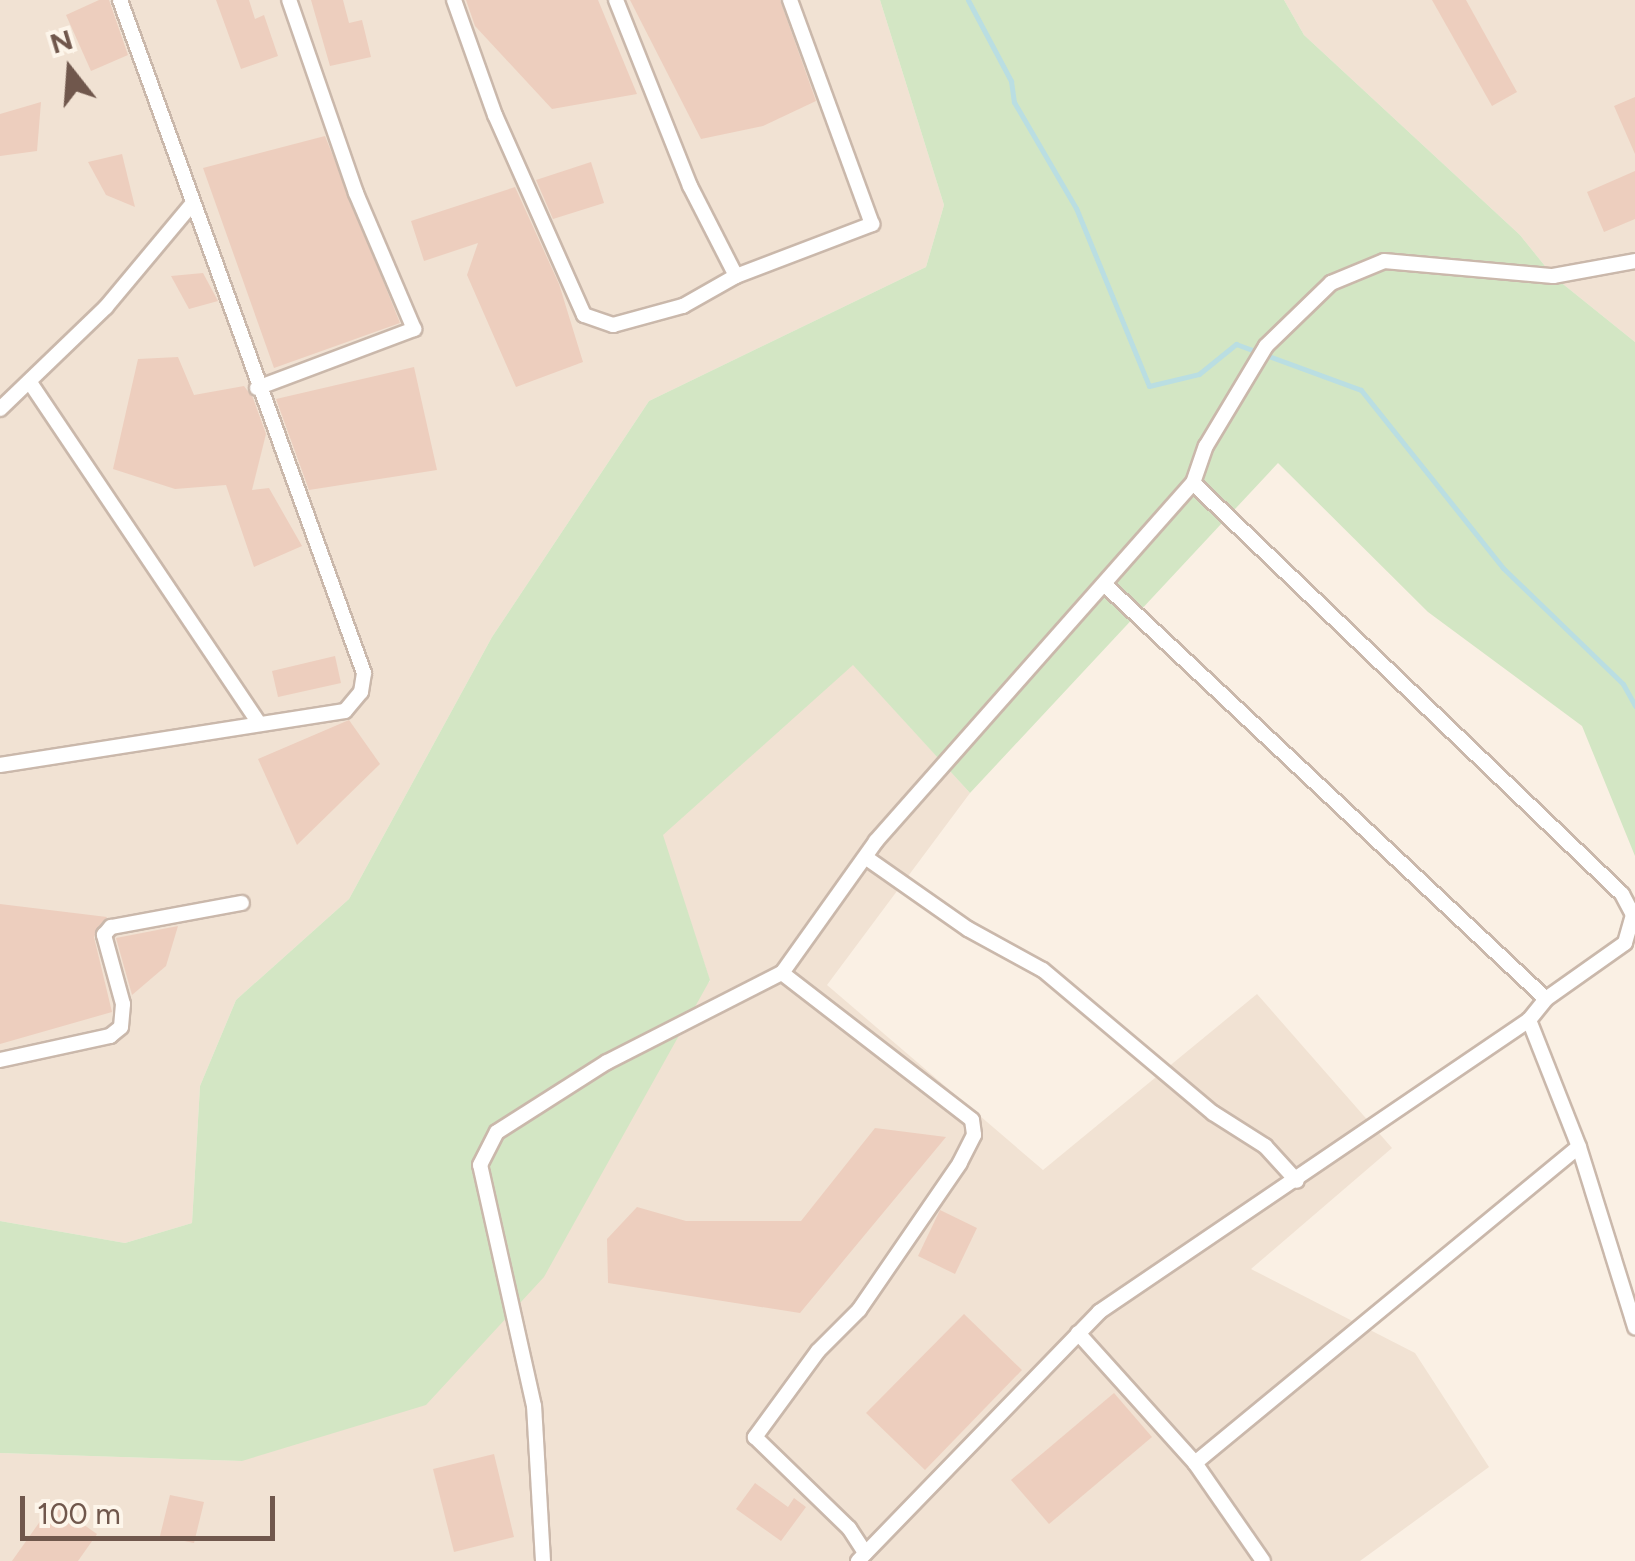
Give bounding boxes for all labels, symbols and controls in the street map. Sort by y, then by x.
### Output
north arrow [20,20,120,120]
text: N [46,22,77,61]
scale bar [25,1476,280,1538]
text: 100 m [37,1495,121,1532]

